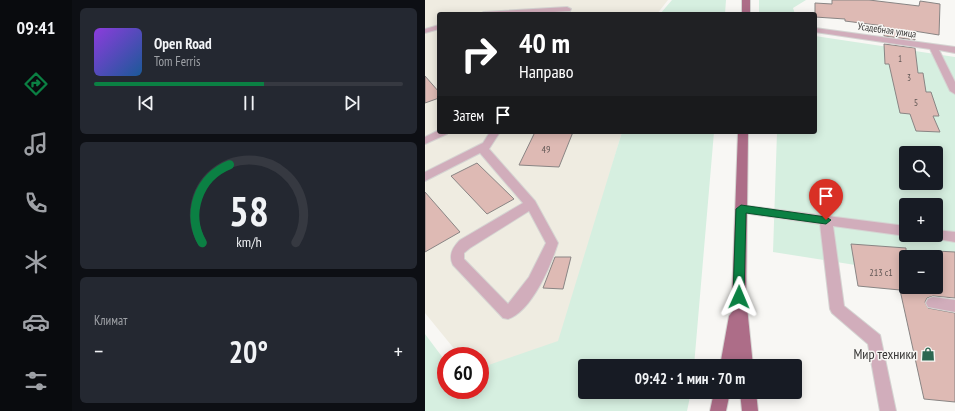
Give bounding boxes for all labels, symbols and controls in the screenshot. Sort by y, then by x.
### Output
text: 09:41 [17,16,55,39]
street label: Усадебная улица [857,19,917,41]
text: 40 m [519,24,570,61]
icon: right [453,28,505,80]
text: Open Road [154,34,212,53]
text: Tom Ferris [154,53,200,70]
house number: 1 [898,53,902,64]
text: Направо [519,60,574,83]
icon: directions [22,70,50,98]
house number: 3 [907,72,911,83]
icon: previous [135,92,157,114]
icon: pause [238,92,260,114]
icon: next [341,92,363,114]
house number: 5 [914,96,918,109]
icon: arrive [492,104,514,126]
text: Затем [453,106,484,125]
icon: music [22,130,50,158]
house number: 49 [542,143,551,156]
map controls [899,146,943,294]
button: search [899,146,943,190]
pin [809,179,843,220]
text: 58 [229,184,268,237]
icon: arrive [815,185,837,207]
icon: phone [22,189,50,217]
button: + [899,198,943,242]
text: km/h [236,232,261,251]
icon: climate [22,248,50,276]
button: − [899,250,943,294]
house number: 213 с1 [869,266,893,279]
position arrow [718,276,760,318]
icon: car [22,308,50,336]
text: Климат [94,312,127,329]
text: 20° [229,332,268,371]
text: − [94,337,103,365]
text: + [394,337,403,365]
place label: Мир техники [853,345,917,363]
shop icon: Мир техники [920,346,936,362]
speed limit sign: 60 [437,347,489,399]
icon: filters [22,367,50,395]
text: 09:42 · 1 мин · 70 m [635,369,745,388]

